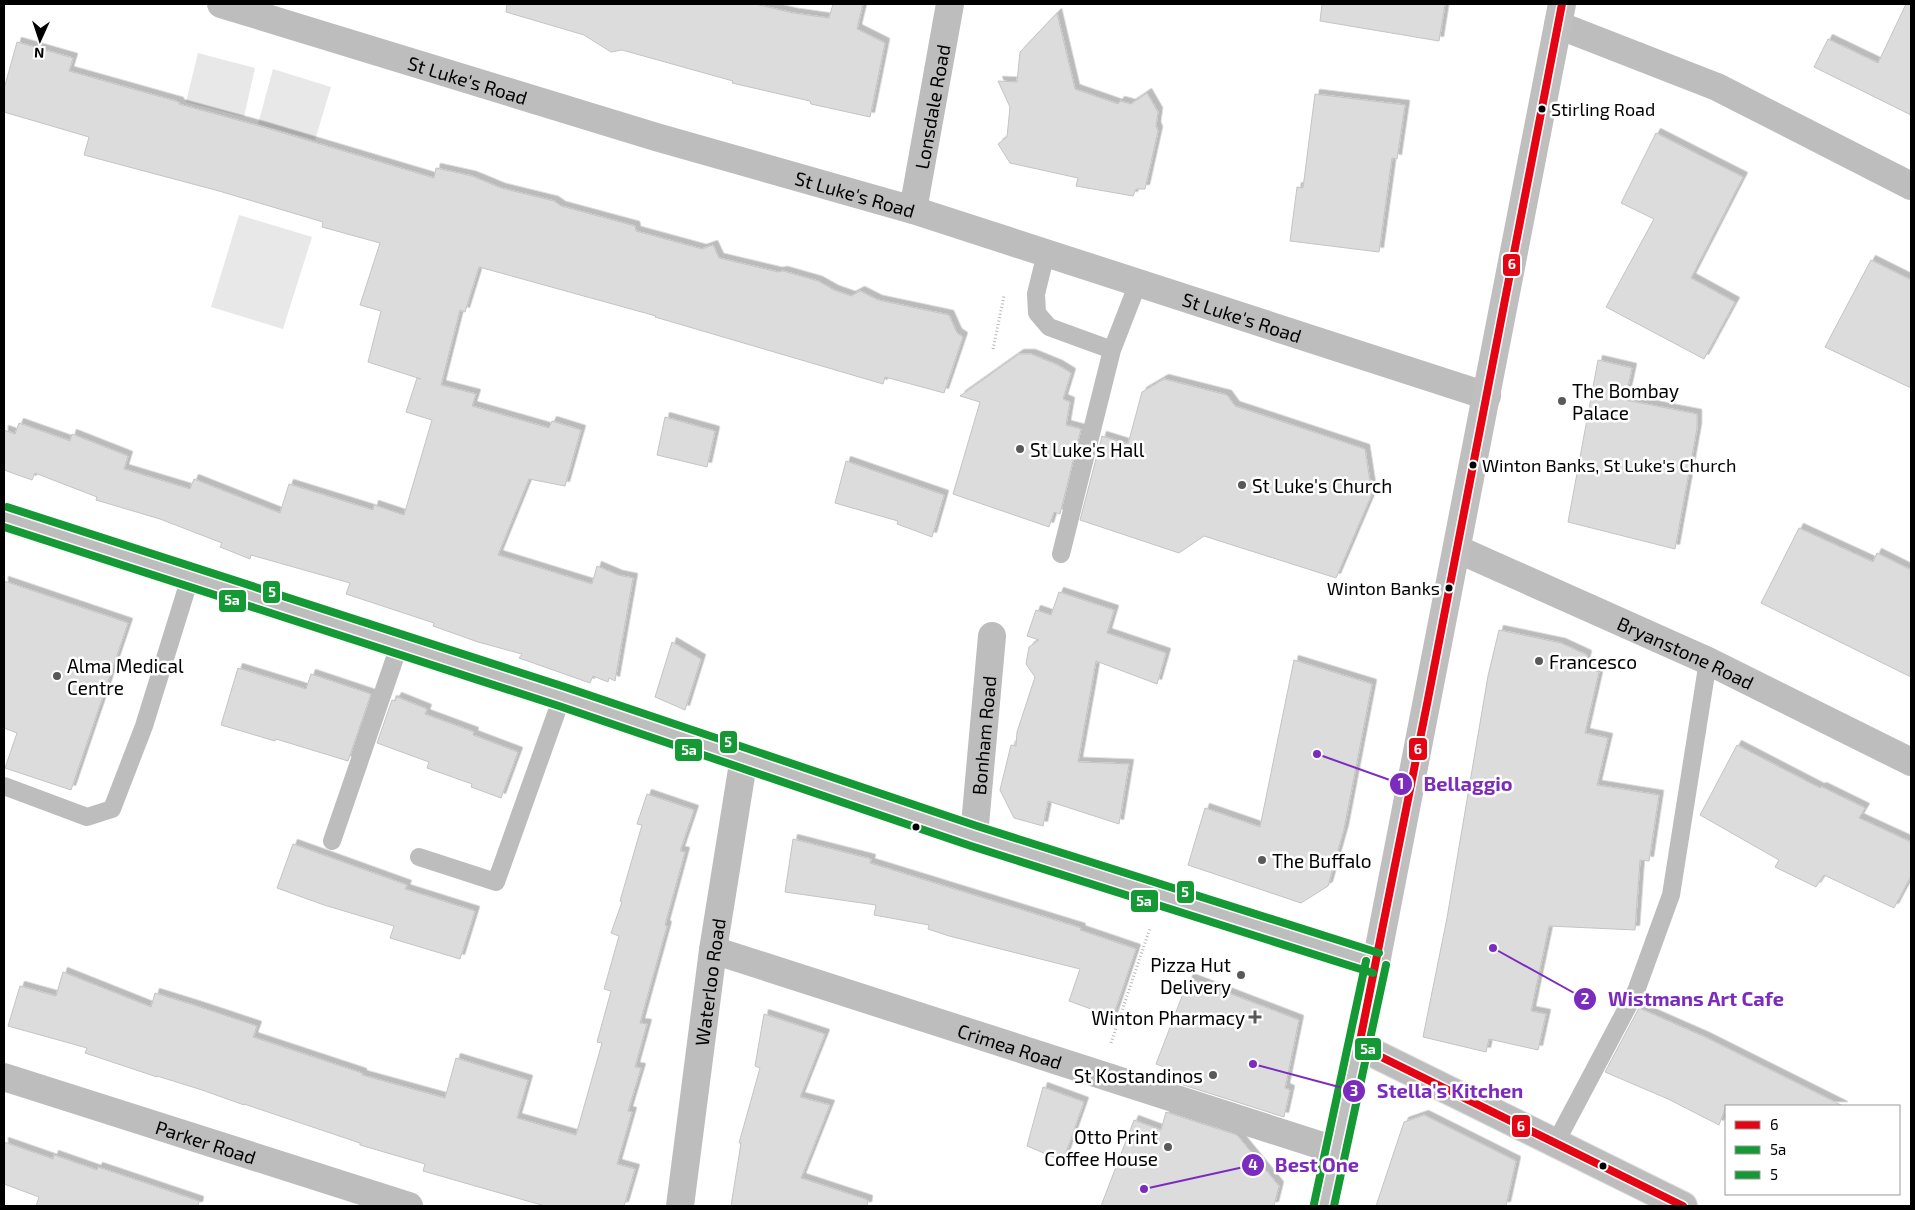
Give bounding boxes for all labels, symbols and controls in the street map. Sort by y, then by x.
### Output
north arrow [15,15,65,65]
street label: Lonsdale Road [909,42,954,171]
text: N [34,45,45,62]
street label: St Luke's Road [405,50,530,109]
place label: Stirling Road [1551,98,1655,120]
marker: Stirling Road [1537,104,1547,114]
street label: St Luke's Road [793,166,918,222]
line badge: 6 [1502,253,1521,277]
text: 6 [1508,255,1516,272]
street label: St Luke's Road [1180,287,1305,347]
place label: The Bombay Palace [1572,379,1679,424]
marker: The Bombay Palace [1556,395,1568,407]
place label: St Luke's Hall [1030,438,1145,461]
marker: St Luke's Hall [1014,443,1026,455]
place label: Winton Banks, St Luke's Church [1482,454,1736,476]
marker: Winton Banks, St Luke's Church [1468,460,1478,470]
place label: St Luke's Church [1252,474,1392,497]
marker: St Luke's Church [1236,479,1248,491]
place label: Winton Banks [1327,577,1440,599]
line badge: 5 [262,580,281,604]
text: 5 [268,583,276,600]
marker: Winton Banks [1444,583,1454,593]
line badge: 5a [218,589,247,613]
text: 5a [224,591,240,608]
street label: Bryanstone Road [1614,611,1758,694]
place label: Francesco [1549,650,1637,673]
place label: Alma Medical Centre [67,654,184,699]
marker: Francesco [1533,655,1545,667]
marker: Alma Medical Centre [51,670,63,682]
street label: Bonham Road [966,675,1000,796]
line badge: 5 [719,730,738,754]
text: 5 [724,733,732,750]
line badge: 6 [1408,737,1428,761]
line badge: 5a [674,738,703,762]
text: 6 [1414,740,1422,757]
text: 5a [681,741,697,758]
callout: Bellaggio [1389,766,1523,801]
text: Bellaggio [1423,771,1513,795]
text: 1 [1398,774,1404,792]
unlabelled marker [911,822,921,832]
place label: The Buffalo [1272,849,1372,872]
marker: The Buffalo [1256,854,1268,866]
line badge: 5 [1176,880,1195,904]
text: 5 [1181,883,1189,900]
line badge: 5a [1130,889,1159,913]
text: 5a [1136,892,1152,909]
street label: Waterloo Road [689,916,729,1047]
place label: Pizza Hut Delivery [1150,953,1231,998]
marker: Pizza Hut Delivery [1235,969,1247,981]
callout: Wistmans Art Cafe [1573,981,1794,1016]
text: Wistmans Art Cafe [1608,986,1784,1010]
text: 2 [1581,989,1590,1007]
place label: Winton Pharmacy [1091,1006,1245,1029]
marker: Winton Pharmacy [1249,1011,1261,1023]
street label: Crimea Road [955,1018,1065,1073]
line badge: 5a [1354,1037,1382,1061]
text: 5a [1360,1040,1376,1057]
place label: St Kostandinos [1074,1064,1203,1087]
marker: St Kostandinos [1207,1069,1219,1081]
callout: Stella's Kitchen [1341,1073,1533,1108]
text: Stella's Kitchen [1377,1078,1523,1102]
text: 3 [1350,1081,1358,1099]
legend [1725,1105,1900,1195]
line badge: 6 [1511,1114,1531,1138]
street label: Parker Road [153,1115,259,1168]
text: 6 [1770,1115,1779,1133]
text: 6 [1517,1117,1525,1134]
place label: Otto Print Coffee House [1044,1125,1158,1170]
text: 5a [1770,1140,1786,1158]
marker: Otto Print Coffee House [1162,1141,1174,1153]
callout: Best One [1240,1147,1369,1182]
text: Best One [1275,1152,1359,1176]
text: 4 [1248,1155,1258,1173]
unlabelled marker [1598,1161,1608,1171]
text: 5 [1770,1165,1778,1183]

